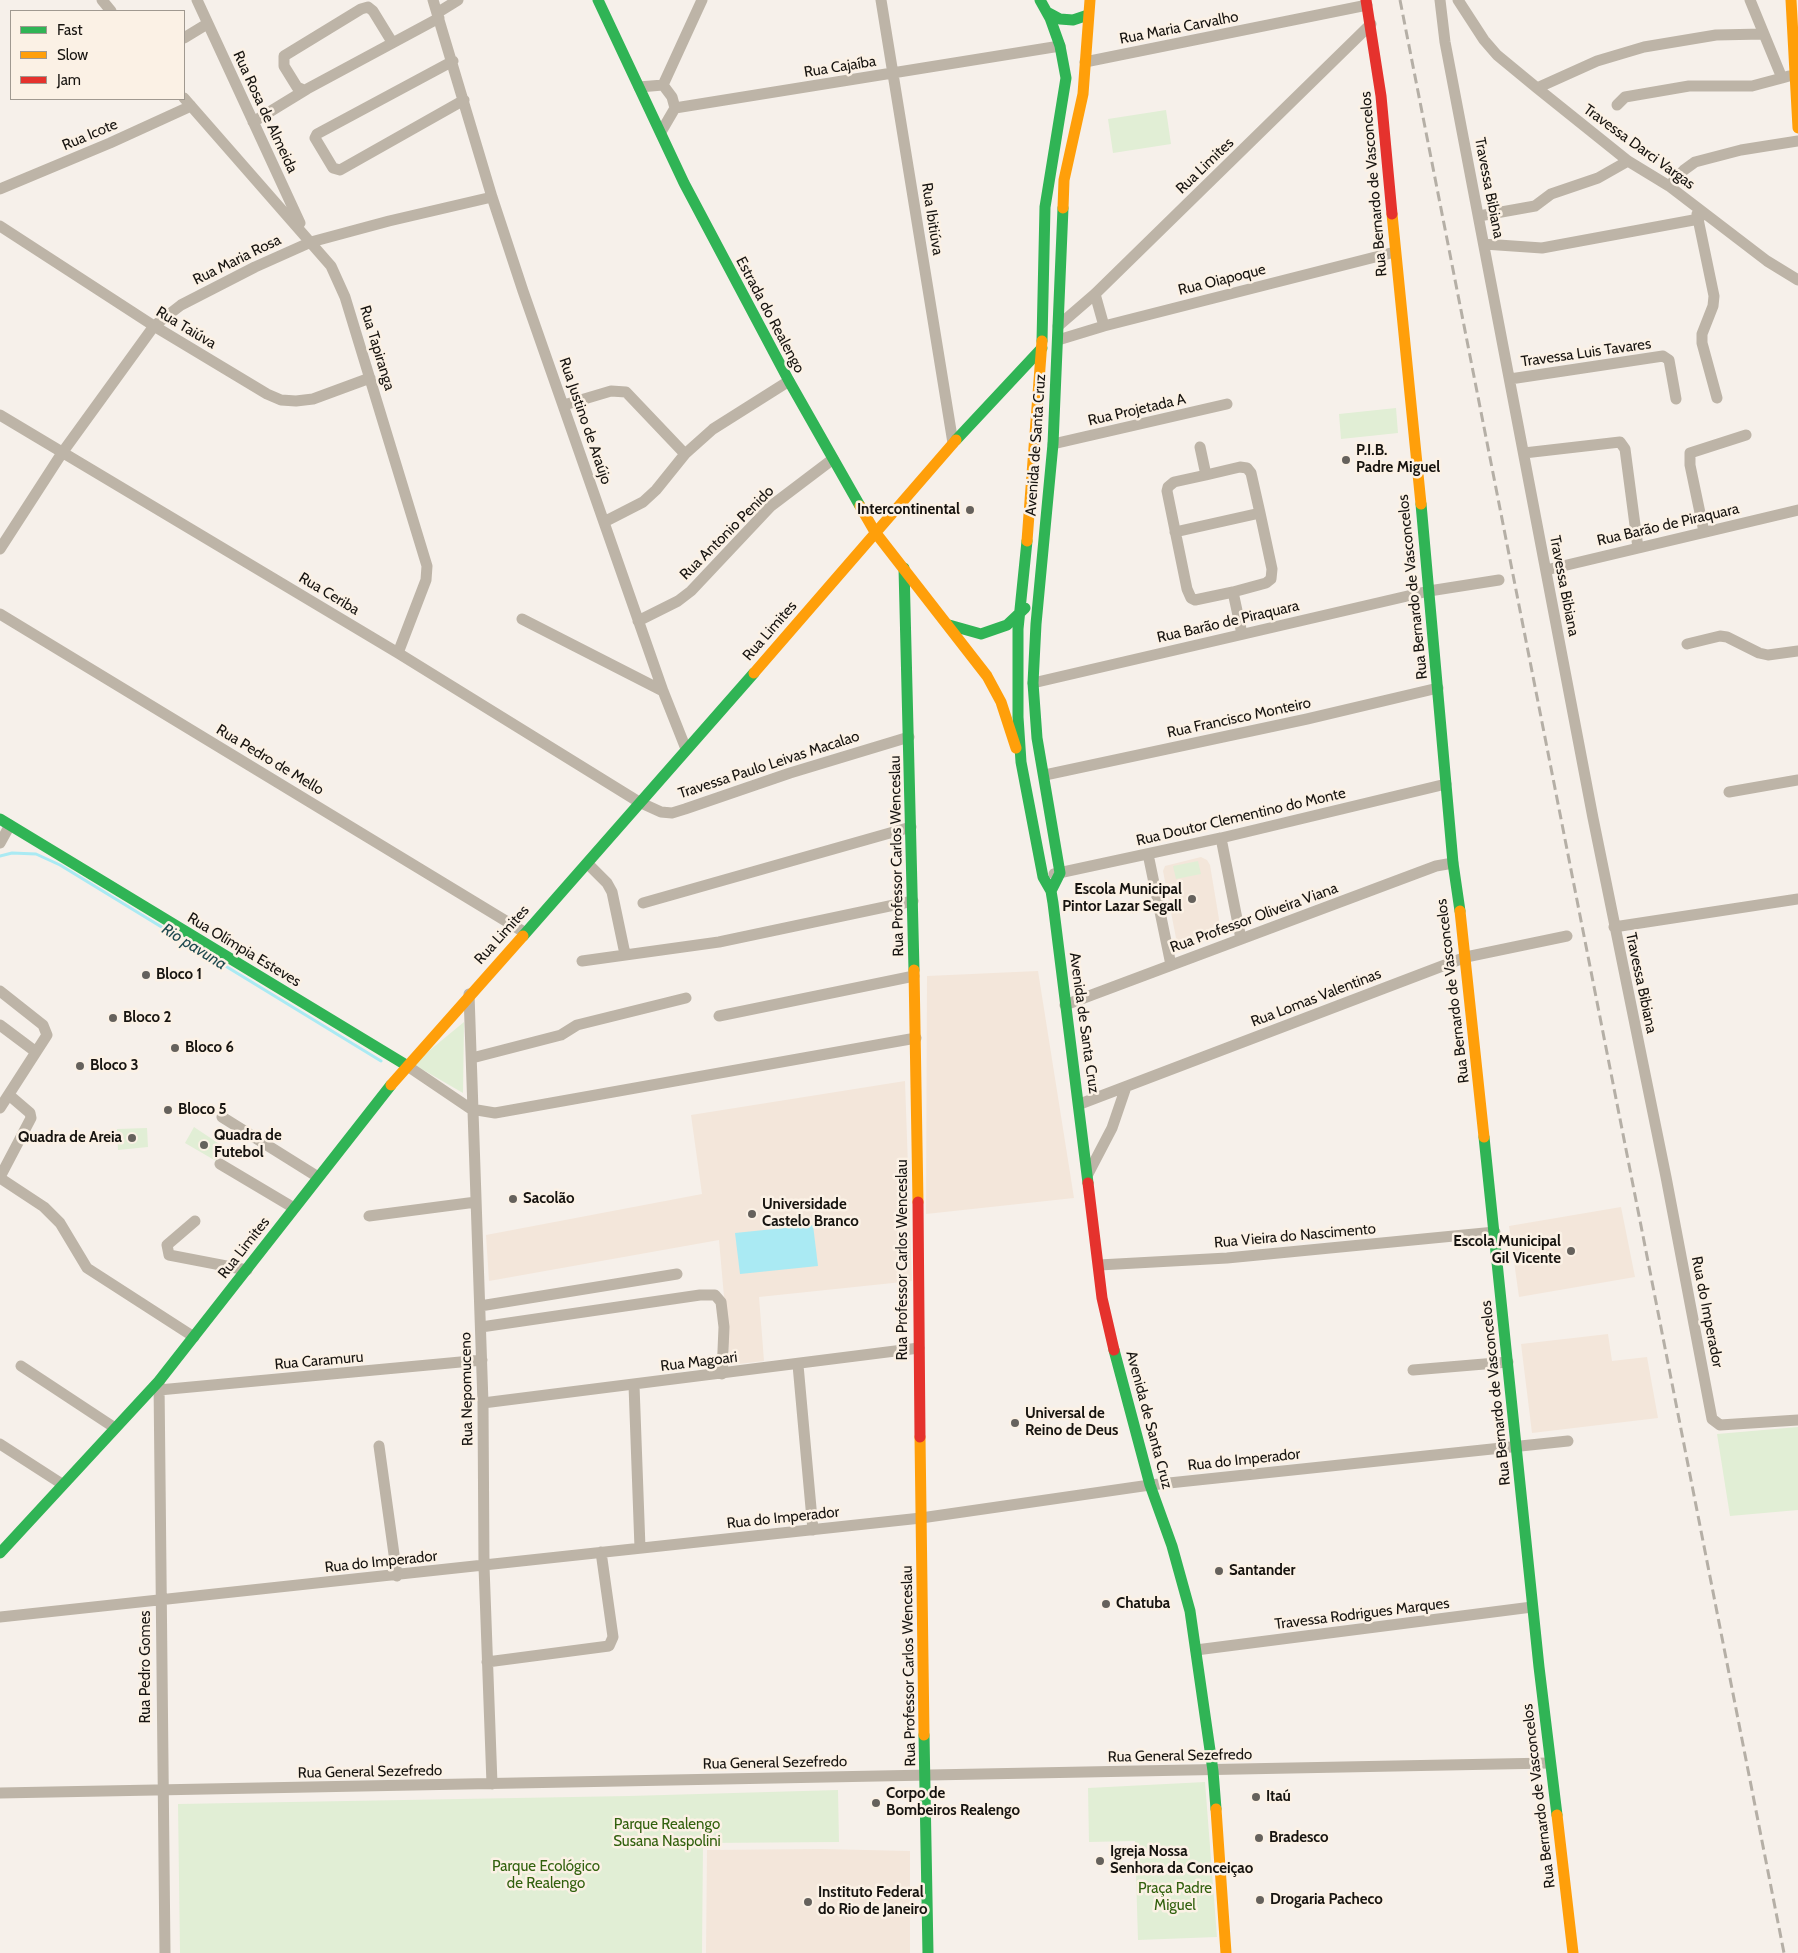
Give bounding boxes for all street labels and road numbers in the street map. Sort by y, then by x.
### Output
street label: Rua Maria Carvalho [1118,8,1240,48]
street label: Rua Rosa de Almeida [229,48,301,176]
street label: Rua Cajaíba [803,52,877,82]
street label: Rua Bernardo de Vasconcelos [1357,91,1391,277]
street label: Travessa Darci Vargas [1580,101,1698,193]
street label: Rua Icote [60,115,120,155]
street label: Rua Limites [1172,134,1238,198]
street label: Travessa Bibiana [1470,136,1508,240]
street label: Rua Ibitiúva [917,182,947,256]
street label: Rua Maria Rosa [190,231,284,289]
street label: Estrada do Realengo [732,254,808,376]
street label: Rua Oiapoque [1176,260,1268,300]
street label: Rua Taiúva [153,303,219,353]
street label: Rua Tapiranga [356,303,398,393]
street label: Travessa Luis Tavares [1520,335,1652,371]
street label: Rua Justino de Araújo [555,355,615,487]
street label: Avenida de Santa Cruz [1022,373,1050,517]
street label: Rua Projetada A [1086,390,1188,430]
street label: Rua Antonio Penido [676,482,778,584]
street label: Rua Bernardo de Vasconcelos [1394,494,1432,680]
street label: Rua Barão de Piraquara [1595,500,1741,550]
street label: Travessa Bibiana [1545,534,1583,638]
street label: Rua Ceriba [295,569,363,619]
street label: Rua Limites [739,597,801,665]
street label: Rua Barão de Piraquara [1155,597,1301,647]
street label: Rua Francisco Monteiro [1166,694,1312,742]
street label: Rua Pedro de Mello [213,721,327,799]
street label: Travessa Paulo Leivas Macalao [676,727,862,803]
street label: Rua Professor Carlos Wenceslau [886,755,908,957]
street label: Rua Doutor Clementino do Monte [1134,784,1348,850]
street label: Rua Professor Oliveira Viana [1168,879,1340,957]
street label: Rua Bernardo de Vasconcelos [1433,898,1473,1084]
street label: Rua Limites [471,902,533,968]
street label: Rua Olímpia Esteves [184,909,304,991]
street label: Travessa Bibiana [1622,931,1660,1035]
street label: Avenida de Santa Cruz [1065,951,1103,1095]
street label: Rua Lomas Valentinas [1248,965,1384,1031]
street label: Rua Professor Carlos Wenceslau [894,1159,912,1361]
street label: Rua Limites [214,1214,274,1282]
street label: Rua Vieira do Nascimento [1213,1220,1377,1252]
street label: Rua do Imperador [1687,1255,1727,1369]
street label: Rua Bernardo de Vasconcelos [1477,1300,1515,1486]
street label: Rua Nepomuceno [457,1332,477,1446]
street label: Rua Caramuru [274,1348,364,1374]
street label: Rua Magoari [659,1348,739,1376]
street label: Avenida de Santa Cruz [1122,1349,1176,1491]
street label: Rua do Imperador [1187,1445,1301,1475]
street label: Rua do Imperador [726,1503,840,1533]
street label: Rua do Imperador [324,1547,438,1577]
street label: Rua Professor Carlos Wenceslau [898,1565,920,1767]
street label: Travessa Rodrigues Marques [1274,1594,1450,1634]
street label: Rua Pedro Gomes [137,1610,155,1724]
street label: Rua Bernardo de Vasconcelos [1519,1703,1559,1889]
street label: Rua General Sezefredo [1108,1746,1252,1766]
street label: Rua General Sezefredo [703,1753,847,1773]
street label: Rua General Sezefredo [298,1762,442,1782]

